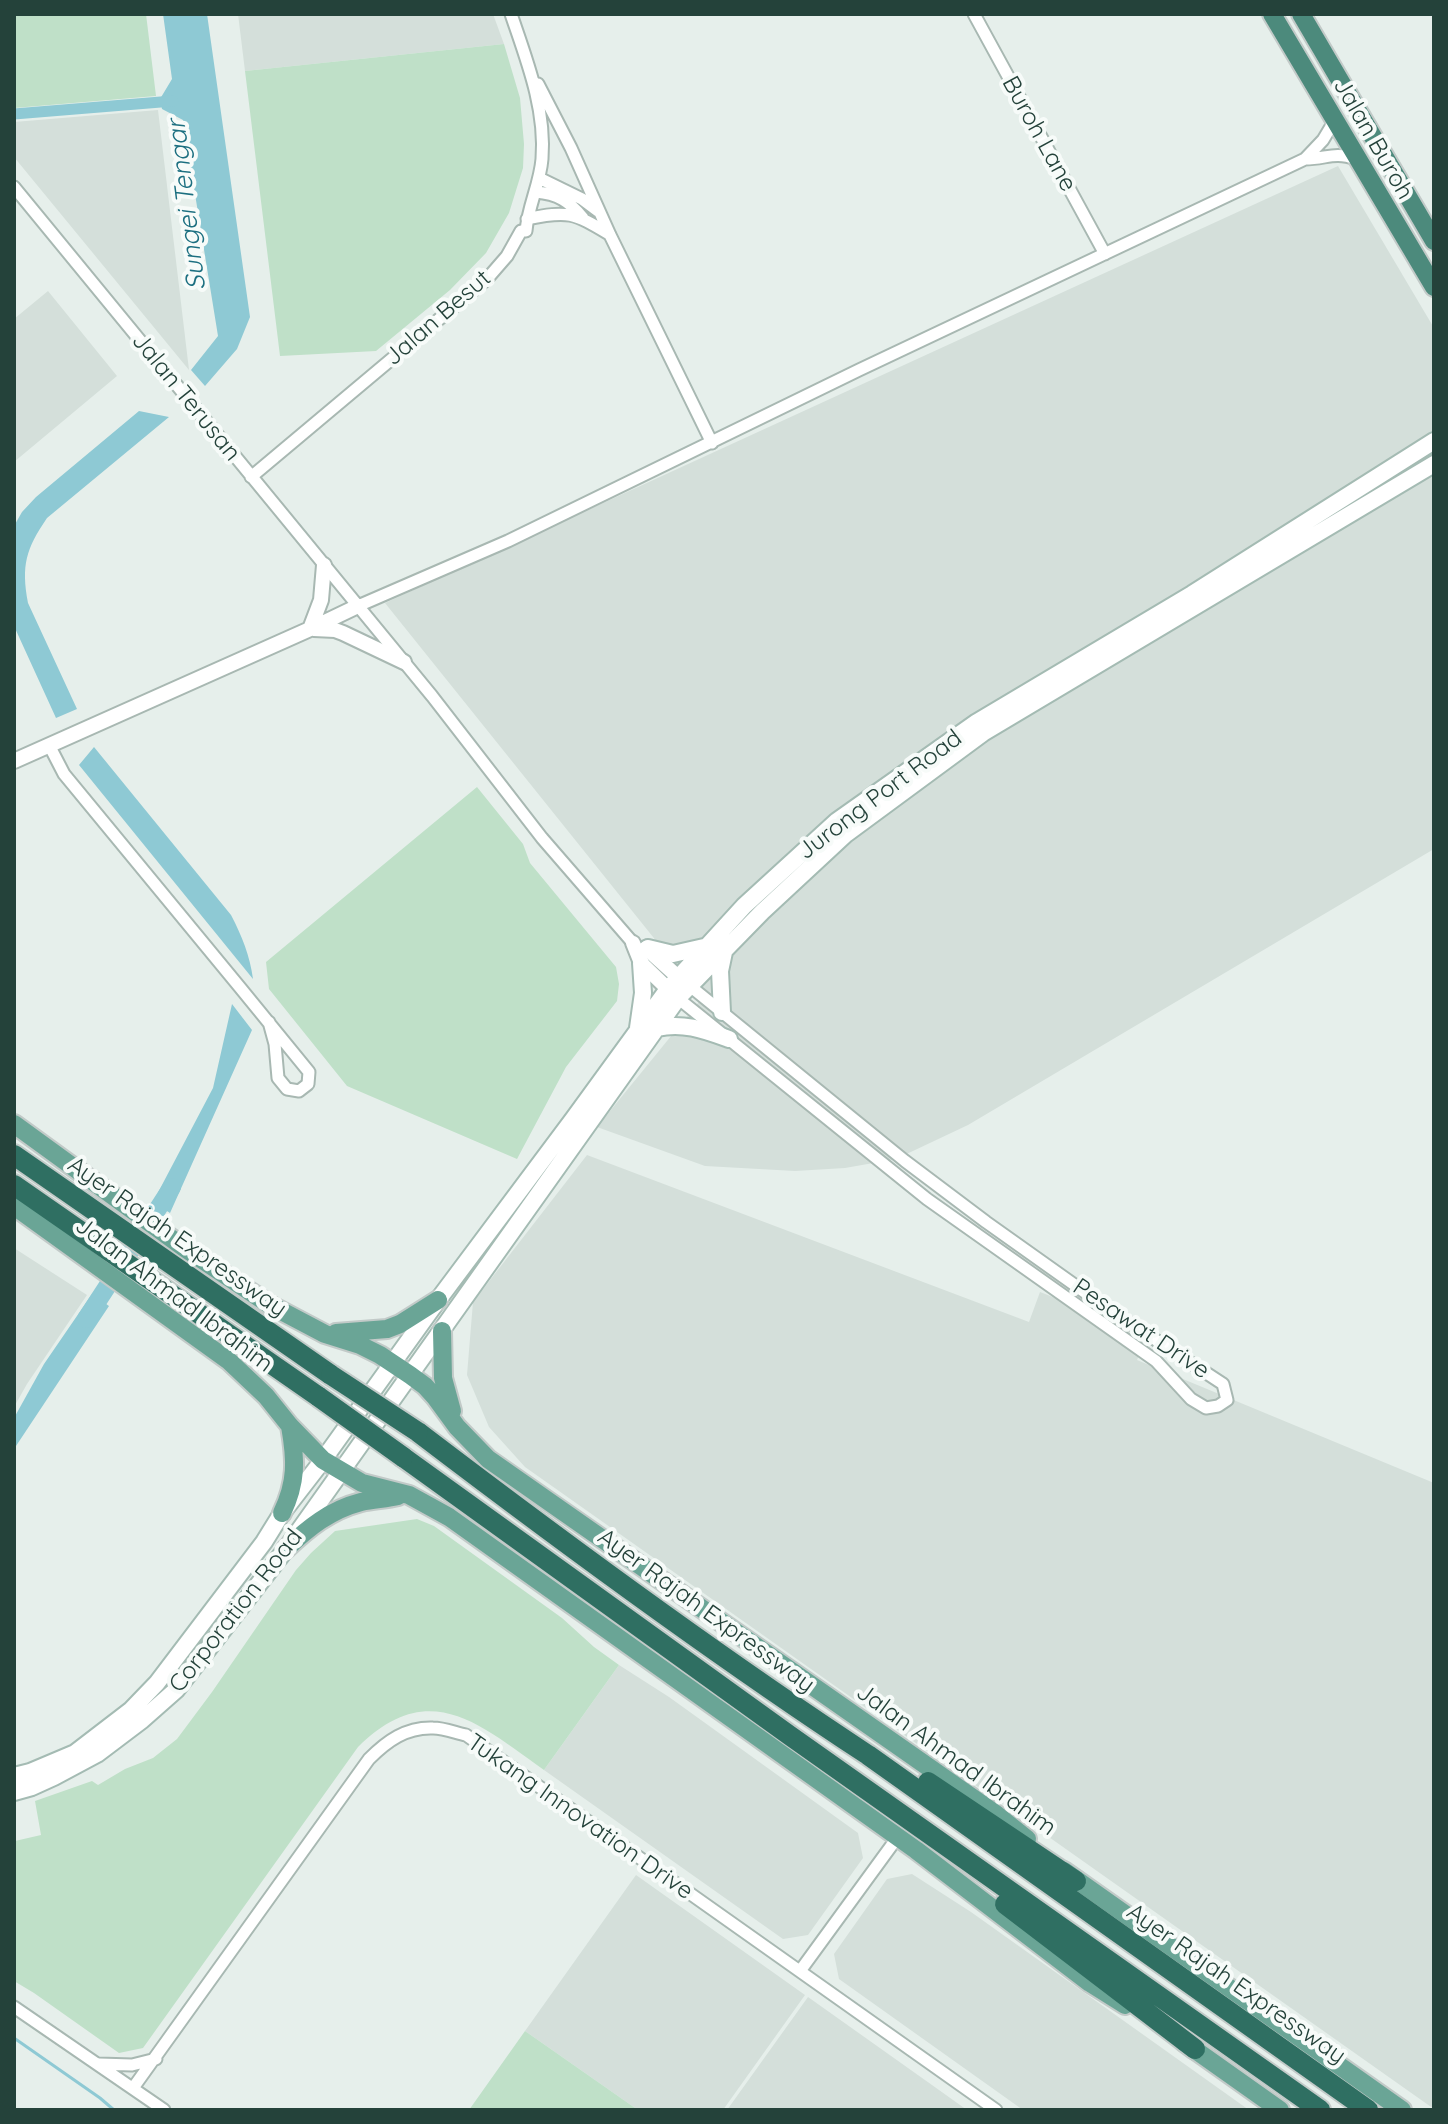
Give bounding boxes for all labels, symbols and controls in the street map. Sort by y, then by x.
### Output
street label: Buroh Lane [996,71,1082,197]
street label: Jalan Buroh [1327,73,1419,205]
water label: Sungei Tengar [161,118,213,292]
street label: Jalan Besut [379,264,497,372]
street label: Jalan Terusan [126,327,246,467]
street label: Jurong Port Road [792,724,968,866]
street label: Ayer Rajah Expressway [62,1150,292,1324]
street label: Jalan Ahmad Ibrahim [69,1211,279,1379]
street label: Pesawat Drive [1067,1273,1215,1385]
street label: Corporation Road [163,1523,309,1699]
street label: Ayer Rajah Expressway [592,1523,820,1699]
street label: Jalan Ahmad Ibrahim [850,1678,1062,1842]
street label: Tukang Innovation Drive [461,1728,699,1906]
street label: Ayer Rajah Expressway [1121,1897,1351,2071]

